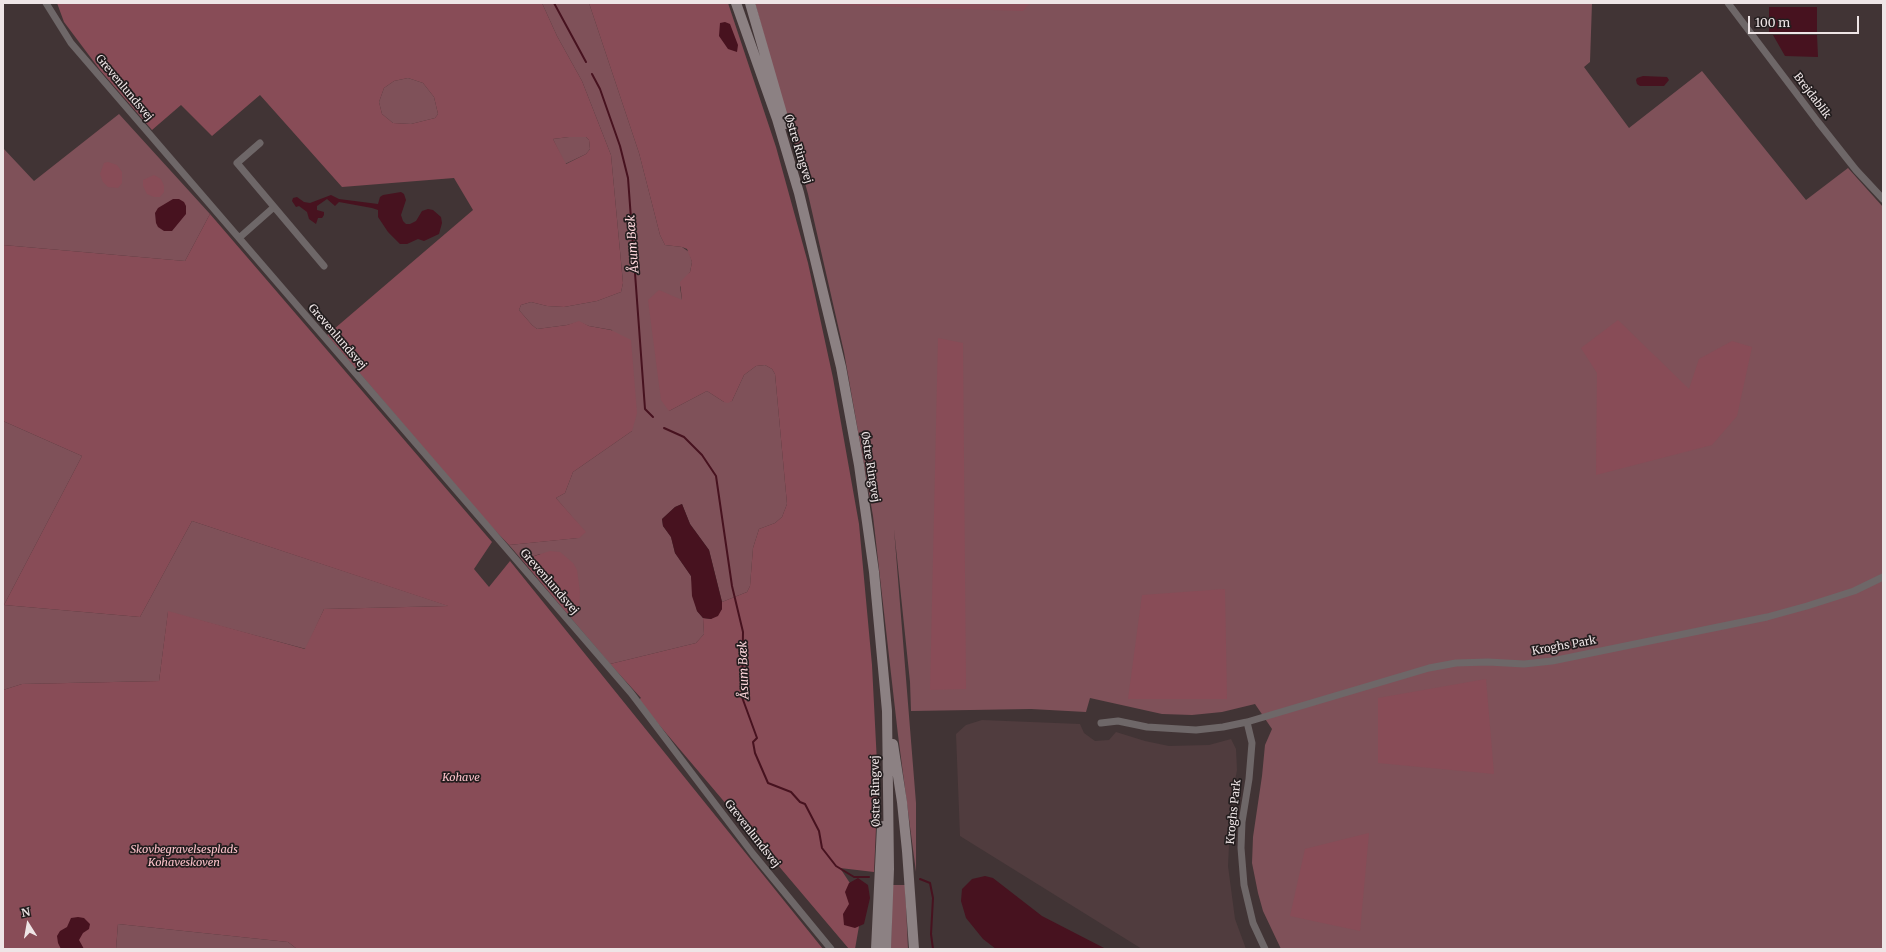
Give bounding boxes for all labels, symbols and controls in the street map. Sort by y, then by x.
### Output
scale bar [1750,8,1861,34]
text: 100 m [1755,15,1790,30]
street label: Grevenlundsvej [92,52,156,124]
street label: Brejdablik [1790,70,1834,122]
street label: Østre Ringvej [781,113,815,185]
water label: Åsum Bæk [624,215,642,273]
street label: Grevenlundsvej [305,302,369,372]
street label: Østre Ringvej [858,431,882,503]
street label: Grevenlundsvej [517,547,581,617]
street label: Kroghs Park [1531,634,1597,658]
water label: Åsum Bæk [736,641,752,699]
street label: Østre Ringvej [869,755,883,827]
park label: Kohave [442,771,480,785]
street label: Kroghs Park [1224,779,1244,845]
street label: Grevenlundsvej [721,798,783,870]
park label: Skovbegravelsesplads Kohaveskoven [130,843,238,869]
north arrow [8,904,48,944]
text: N [20,905,31,920]

